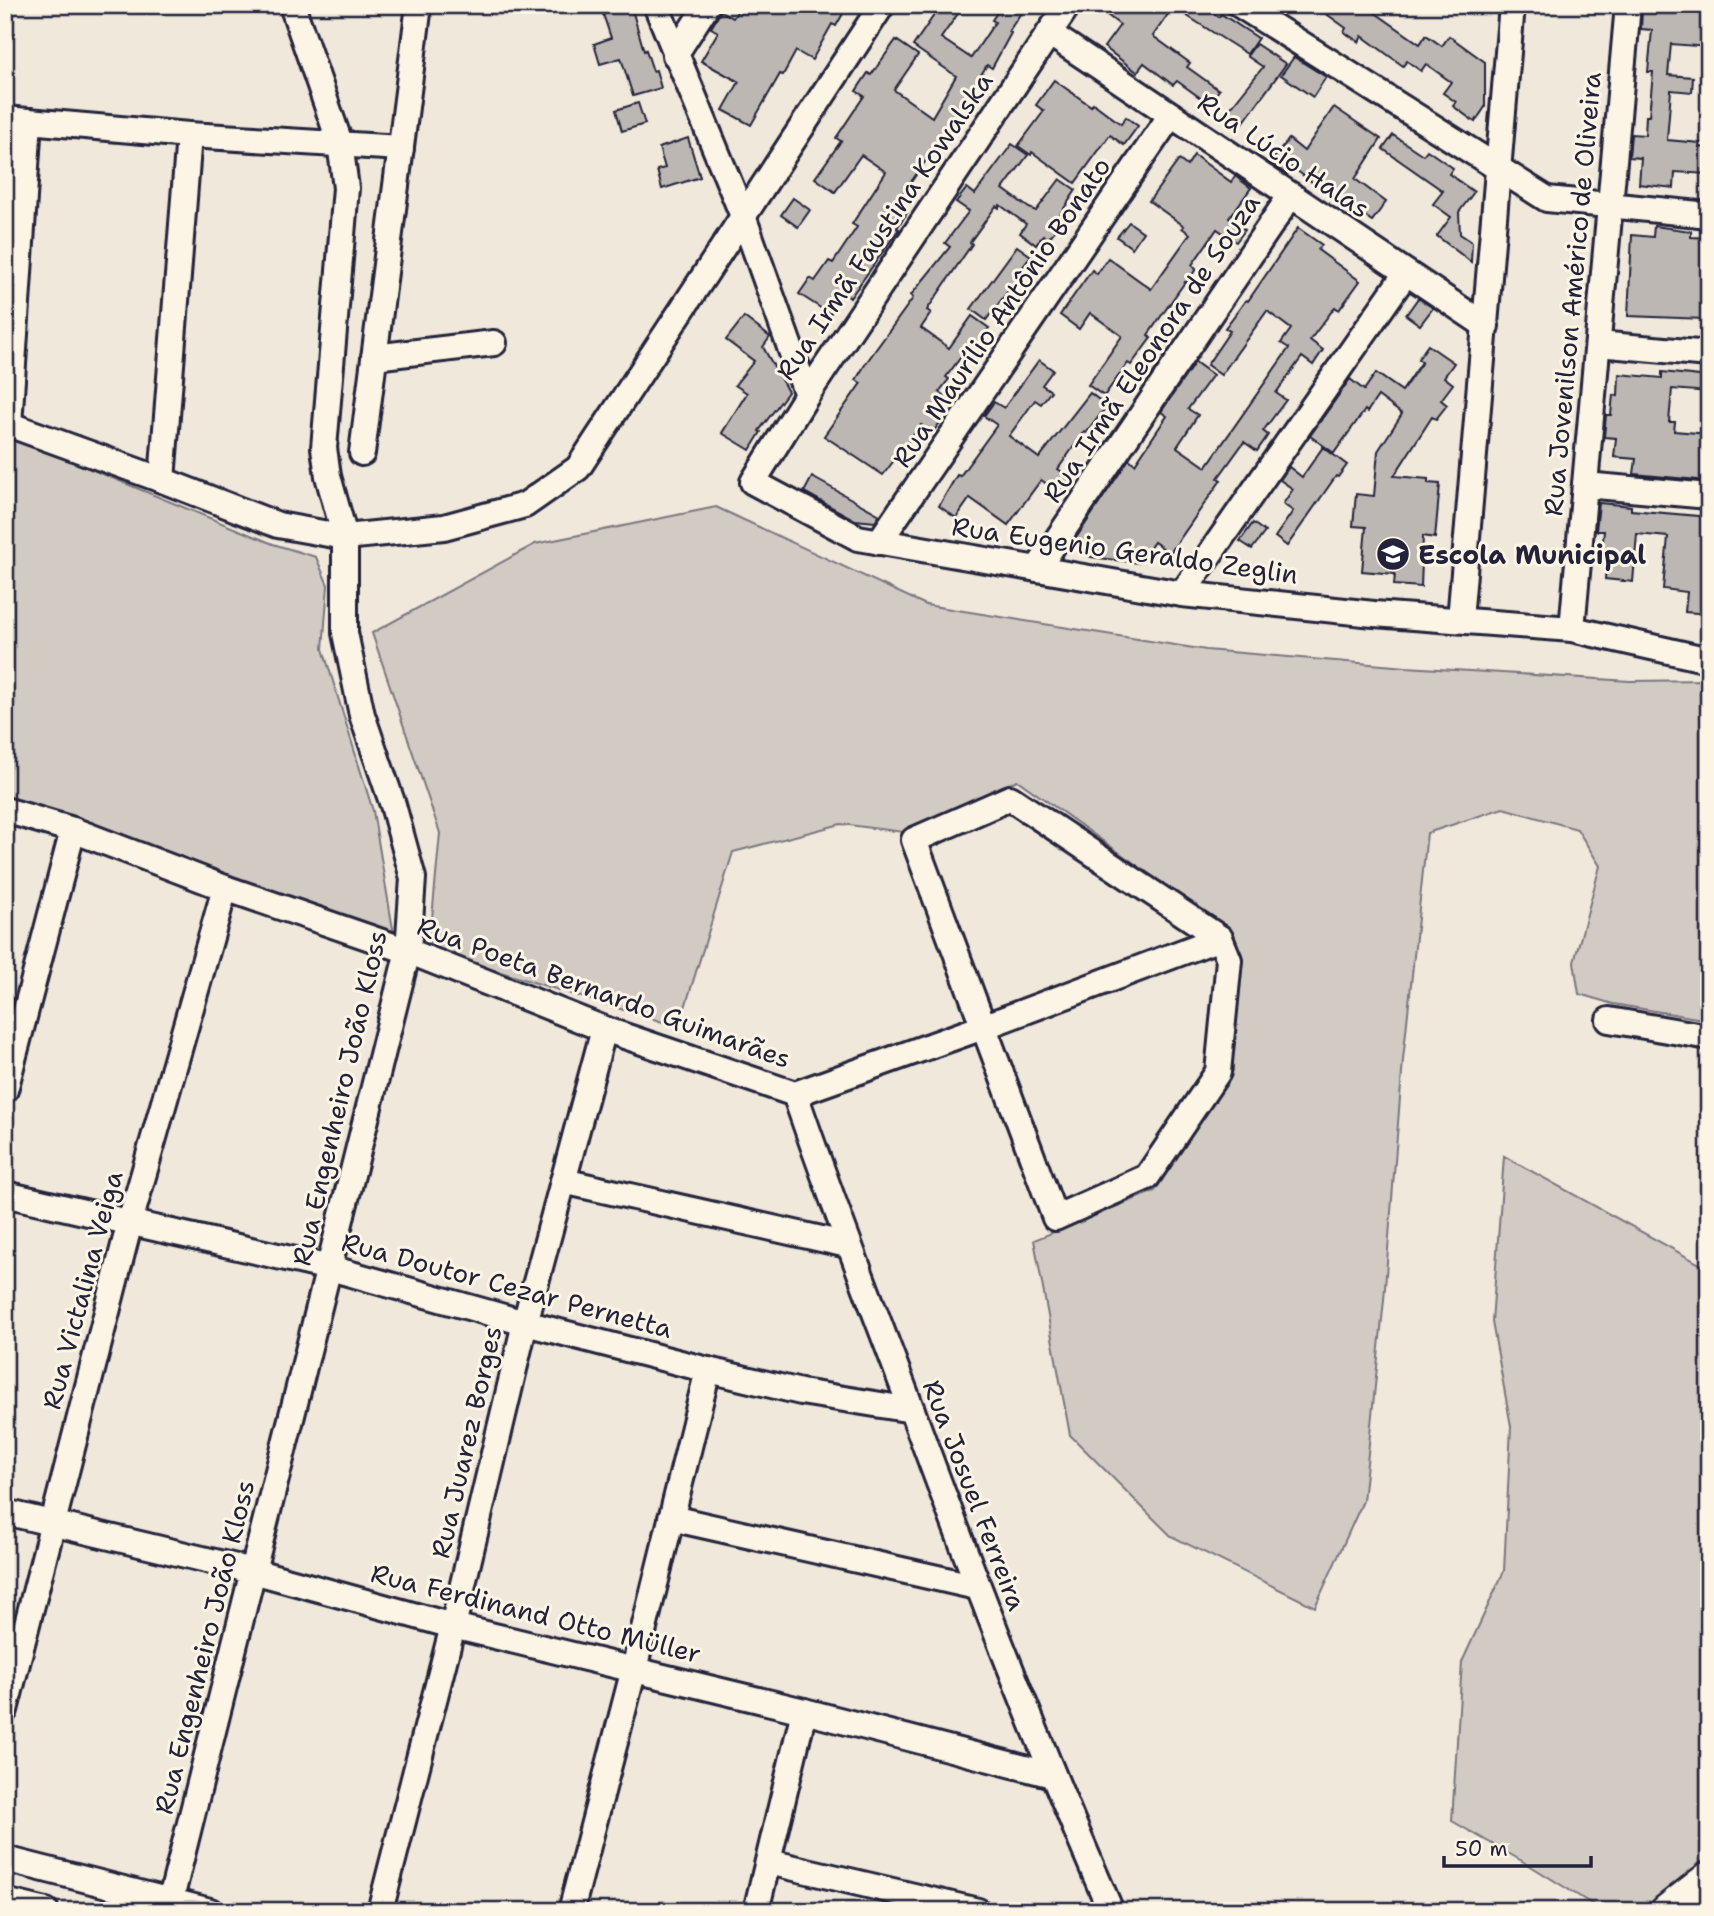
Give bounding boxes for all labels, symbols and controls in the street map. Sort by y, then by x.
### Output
street label: Rua Irmã Faustina Kowalska [768,65,1000,387]
street label: Rua Jovenilson Américo de Oliveira [1535,71,1609,517]
street label: Rua Lúcio Halas [1191,84,1377,226]
street label: Rua Maurílio Antônio Bonato [884,150,1118,474]
street label: Rua Irmã Eleonora de Souza [1034,187,1268,509]
street label: Rua Eugenio Geraldo Zeglin [950,508,1300,592]
school or university icon: Escola Municipal [1374,535,1412,573]
place label: Escola Municipal [1418,537,1646,572]
street label: Rua Poeta Bernardo Guimarães [412,908,796,1076]
street label: Rua Engenheiro João Kloss [283,927,395,1269]
street label: Rua Victalina Veiga [33,1167,131,1413]
street label: Rua Doutor Cezar Pernetta [338,1224,676,1346]
street label: Rua Juarez Borges [422,1322,510,1562]
street label: Rua Josuel Ferreira [915,1375,1035,1615]
street label: Rua Engenheiro João Kloss [146,1476,262,1818]
street label: Rua Ferdinand Otto Müller [367,1555,705,1671]
scale bar [1444,1825,1592,1869]
text: 50 m [1455,1835,1508,1863]

